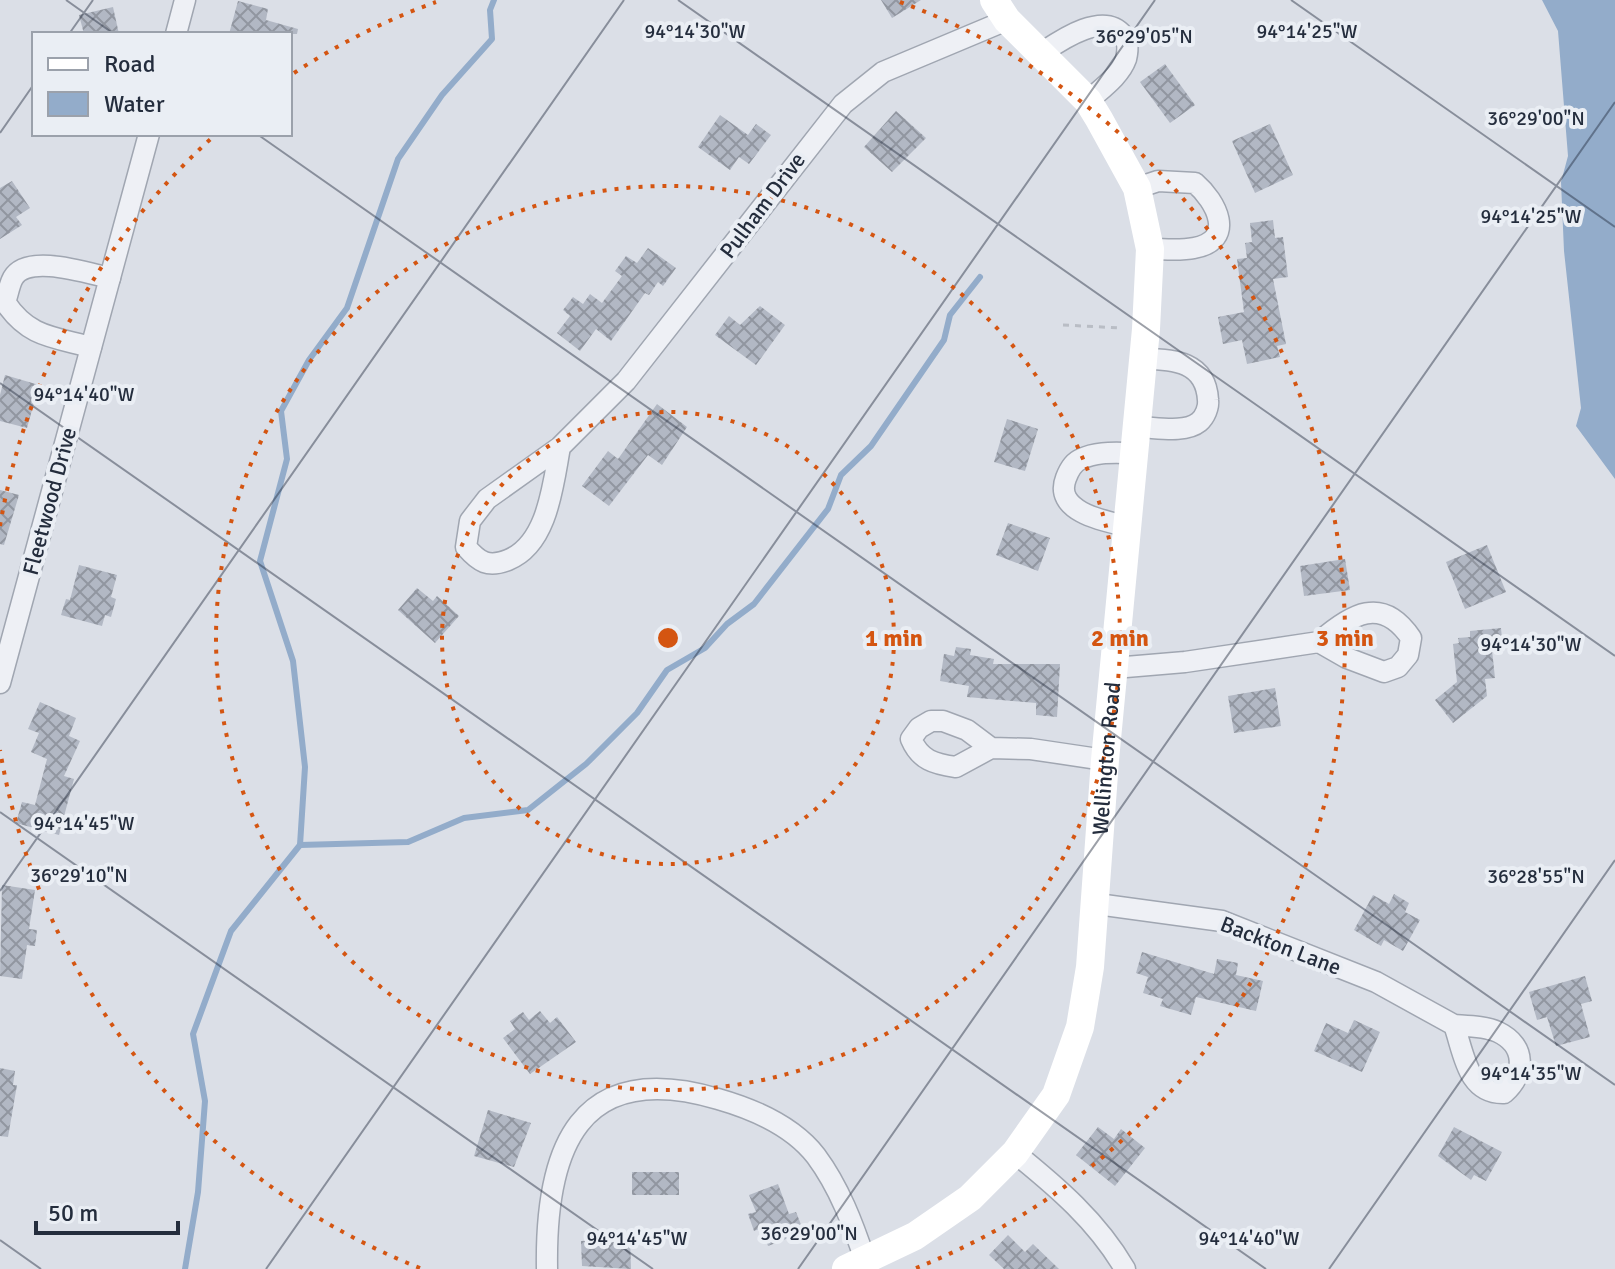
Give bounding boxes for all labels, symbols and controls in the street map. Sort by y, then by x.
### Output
text: 94°14'30"W [644,19,746,44]
text: 94°14'25"W [1256,19,1358,44]
text: 36°29'05"N [1095,24,1193,49]
legend [32,32,292,136]
text: Road [104,49,155,79]
text: Water [104,89,165,119]
text: 36°29'00"N [1487,106,1585,131]
street label: Pulham Drive [714,147,811,264]
text: 94°14'25"W [1480,204,1582,229]
text: 94°14'40"W [33,382,135,407]
street label: Fleetwood Drive [17,424,82,578]
text: 1 min [865,623,923,653]
text: 2 min [1091,623,1149,653]
text: 3 min [1316,623,1374,653]
centre of rings [654,624,682,652]
text: 94°14'30"W [1480,632,1582,657]
street label: Wellington Road [1087,681,1126,836]
text: 94°14'45"W [33,811,135,836]
text: 36°29'10"N [30,863,128,888]
text: 36°28'55"N [1487,864,1585,889]
street label: Backton Lane [1217,910,1345,981]
text: 94°14'35"W [1480,1061,1582,1086]
scale bar [36,1185,178,1235]
text: 50 m [48,1198,98,1228]
text: 36°29'00"N [760,1221,858,1246]
text: 94°14'45"W [586,1226,688,1251]
text: 94°14'40"W [1198,1226,1300,1251]

